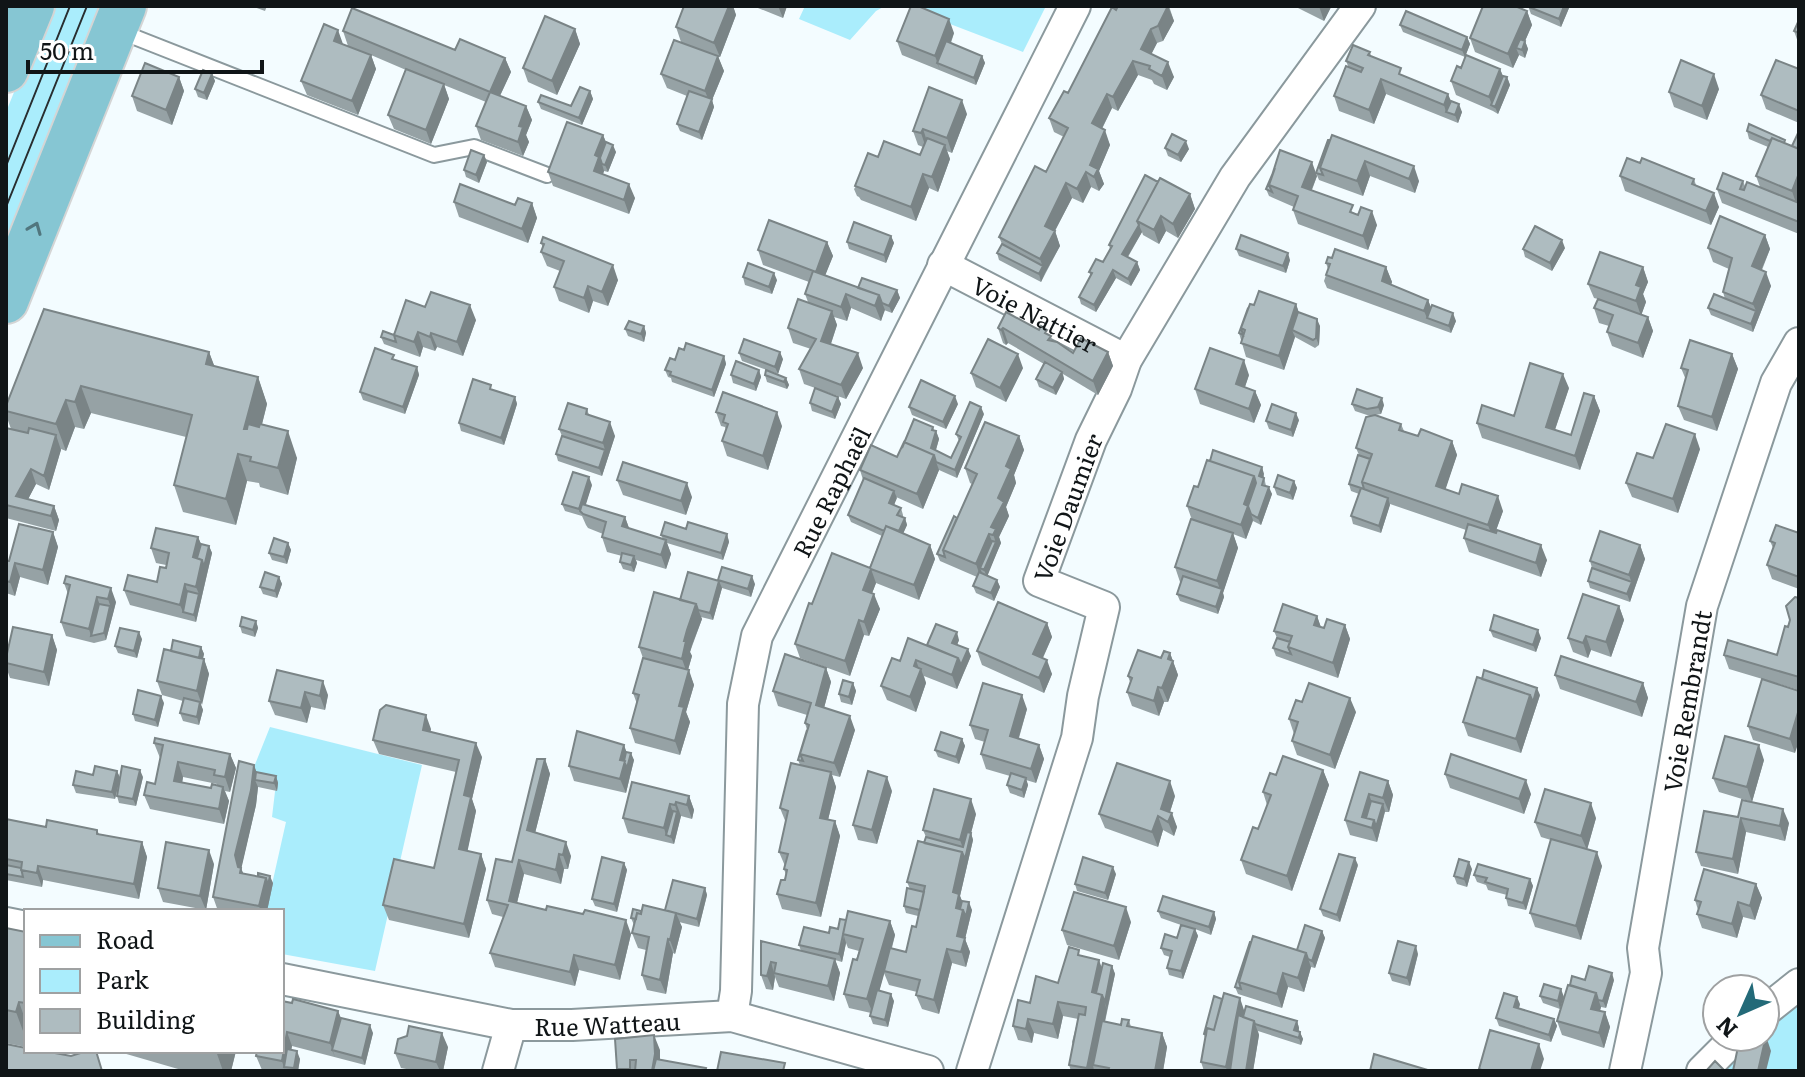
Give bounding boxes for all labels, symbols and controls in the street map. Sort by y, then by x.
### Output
scale bar [28,24,262,74]
text: 50 m [40,32,94,67]
one-way arrow [25,222,42,236]
street label: Voie Nattier [967,266,1105,360]
street label: Rue Raphaël [782,420,878,562]
street label: Voie Daumier [1023,426,1110,586]
street label: Voie Rembrandt [1653,607,1719,795]
legend [24,909,284,1053]
text: Road [96,921,155,956]
text: Park [96,961,149,996]
north arrow [1701,973,1781,1053]
text: Building [96,1001,195,1036]
street label: Rue Watteau [534,1001,681,1043]
text: N [1708,1010,1744,1046]

